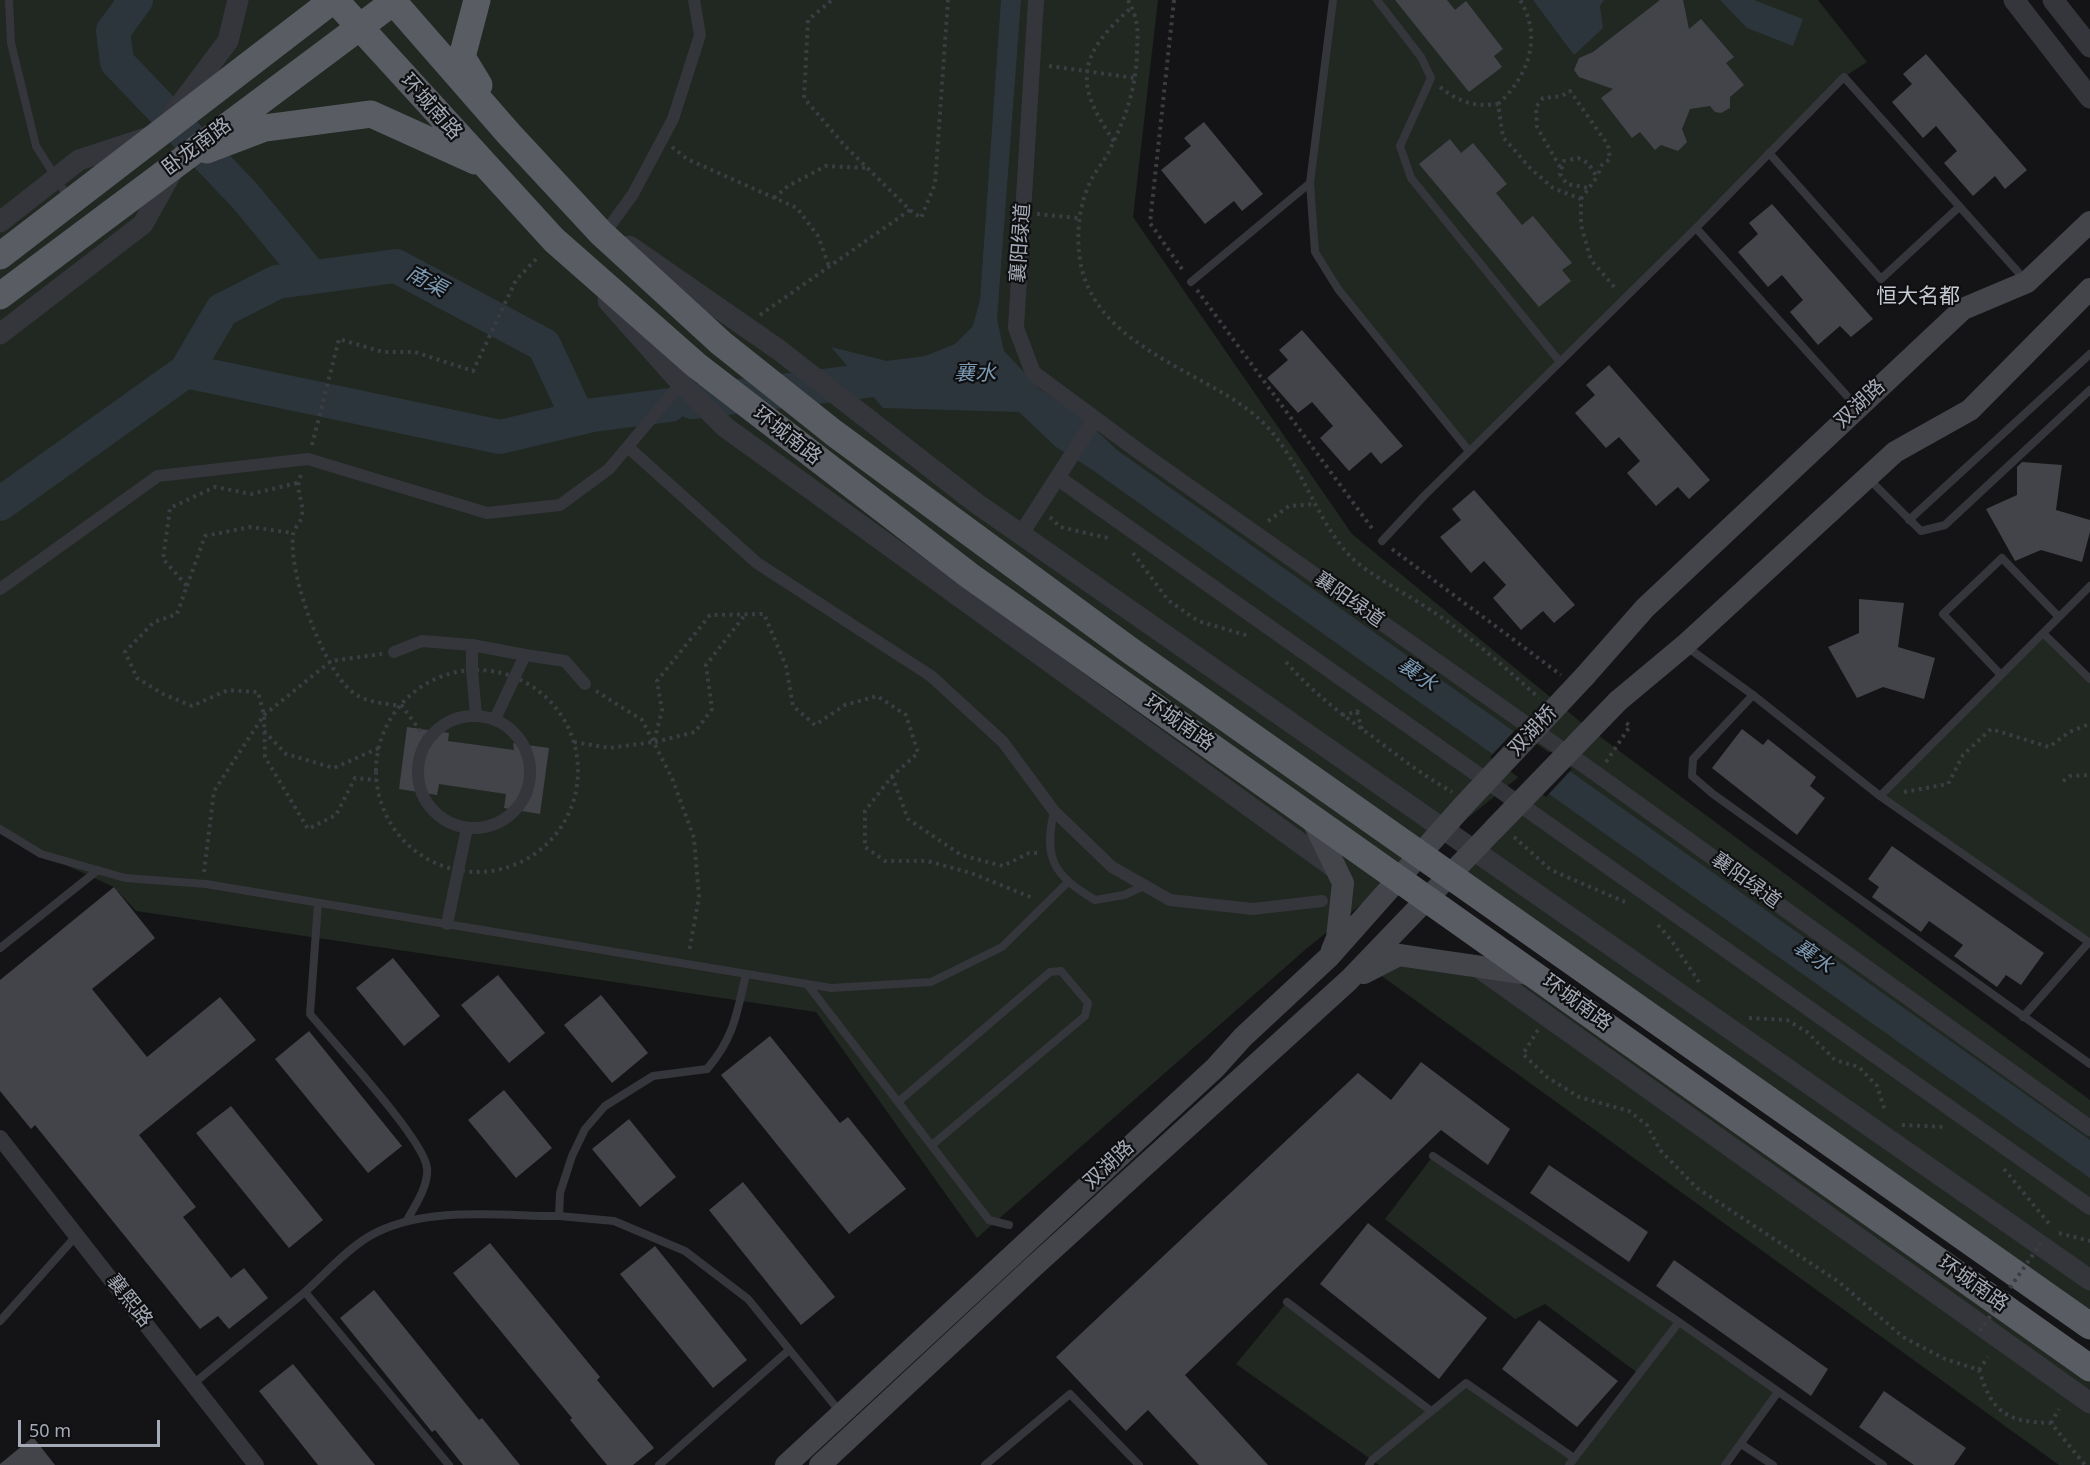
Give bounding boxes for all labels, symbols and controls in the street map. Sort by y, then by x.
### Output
street label: 环城南路 [395,69,467,145]
street label: 卧龙南路 [158,113,236,181]
street label: 襄阳绿道 [1006,202,1036,284]
water label: 南渠 [402,261,450,303]
district label: 恒大名都 [1876,284,1960,310]
water label: 襄水 [954,361,996,387]
street label: 双湖路 [1830,375,1890,433]
street label: 环城南路 [748,402,826,470]
street label: 襄阳绿道 [1309,567,1389,633]
water label: 襄水 [1393,653,1441,697]
street label: 环城南路 [1139,690,1219,756]
street label: 双湖桥 [1504,701,1562,761]
street label: 襄阳绿道 [1707,848,1785,914]
water label: 襄水 [1789,935,1837,979]
street label: 环城南路 [1538,970,1616,1036]
street label: 双湖路 [1079,1136,1139,1194]
street label: 环城南路 [1933,1251,2013,1317]
street label: 襄熙路 [101,1270,157,1332]
scale bar [21,1408,164,1446]
text: 50 m [29,1418,71,1442]

